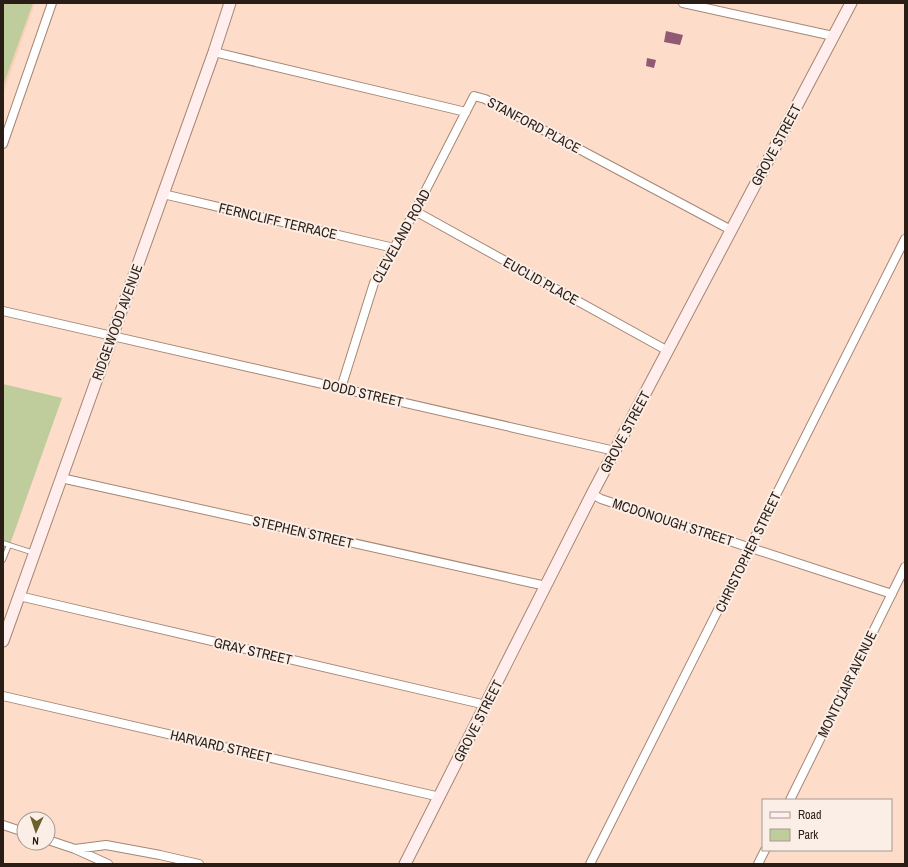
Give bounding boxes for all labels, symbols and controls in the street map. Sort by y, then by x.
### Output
street label: STANFORD PLACE [484,93,584,157]
street label: GROVE STREET [747,101,805,189]
street label: CLEVELAND ROAD [368,186,434,286]
street label: FERNCLIFF TERRACE [217,199,339,243]
street label: EUCLID PLACE [500,253,582,309]
street label: RIDGEWOOD AVENUE [88,261,146,383]
street label: DODD STREET [321,375,405,411]
street label: GROVE STREET [596,388,654,476]
street label: CHRISTOPHER STREET [711,489,785,615]
street label: MCDONOUGH STREET [610,494,736,550]
street label: STEPHEN STREET [251,512,355,552]
street label: MONTCLAIR AVENUE [813,628,881,740]
street label: GRAY STREET [212,633,294,669]
street label: GROVE STREET [450,677,506,765]
street label: HARVARD STREET [169,726,273,766]
legend [762,799,892,851]
text: Road [798,807,822,823]
north arrow [16,811,56,851]
text: Park [798,827,818,843]
text: N [32,834,39,848]

